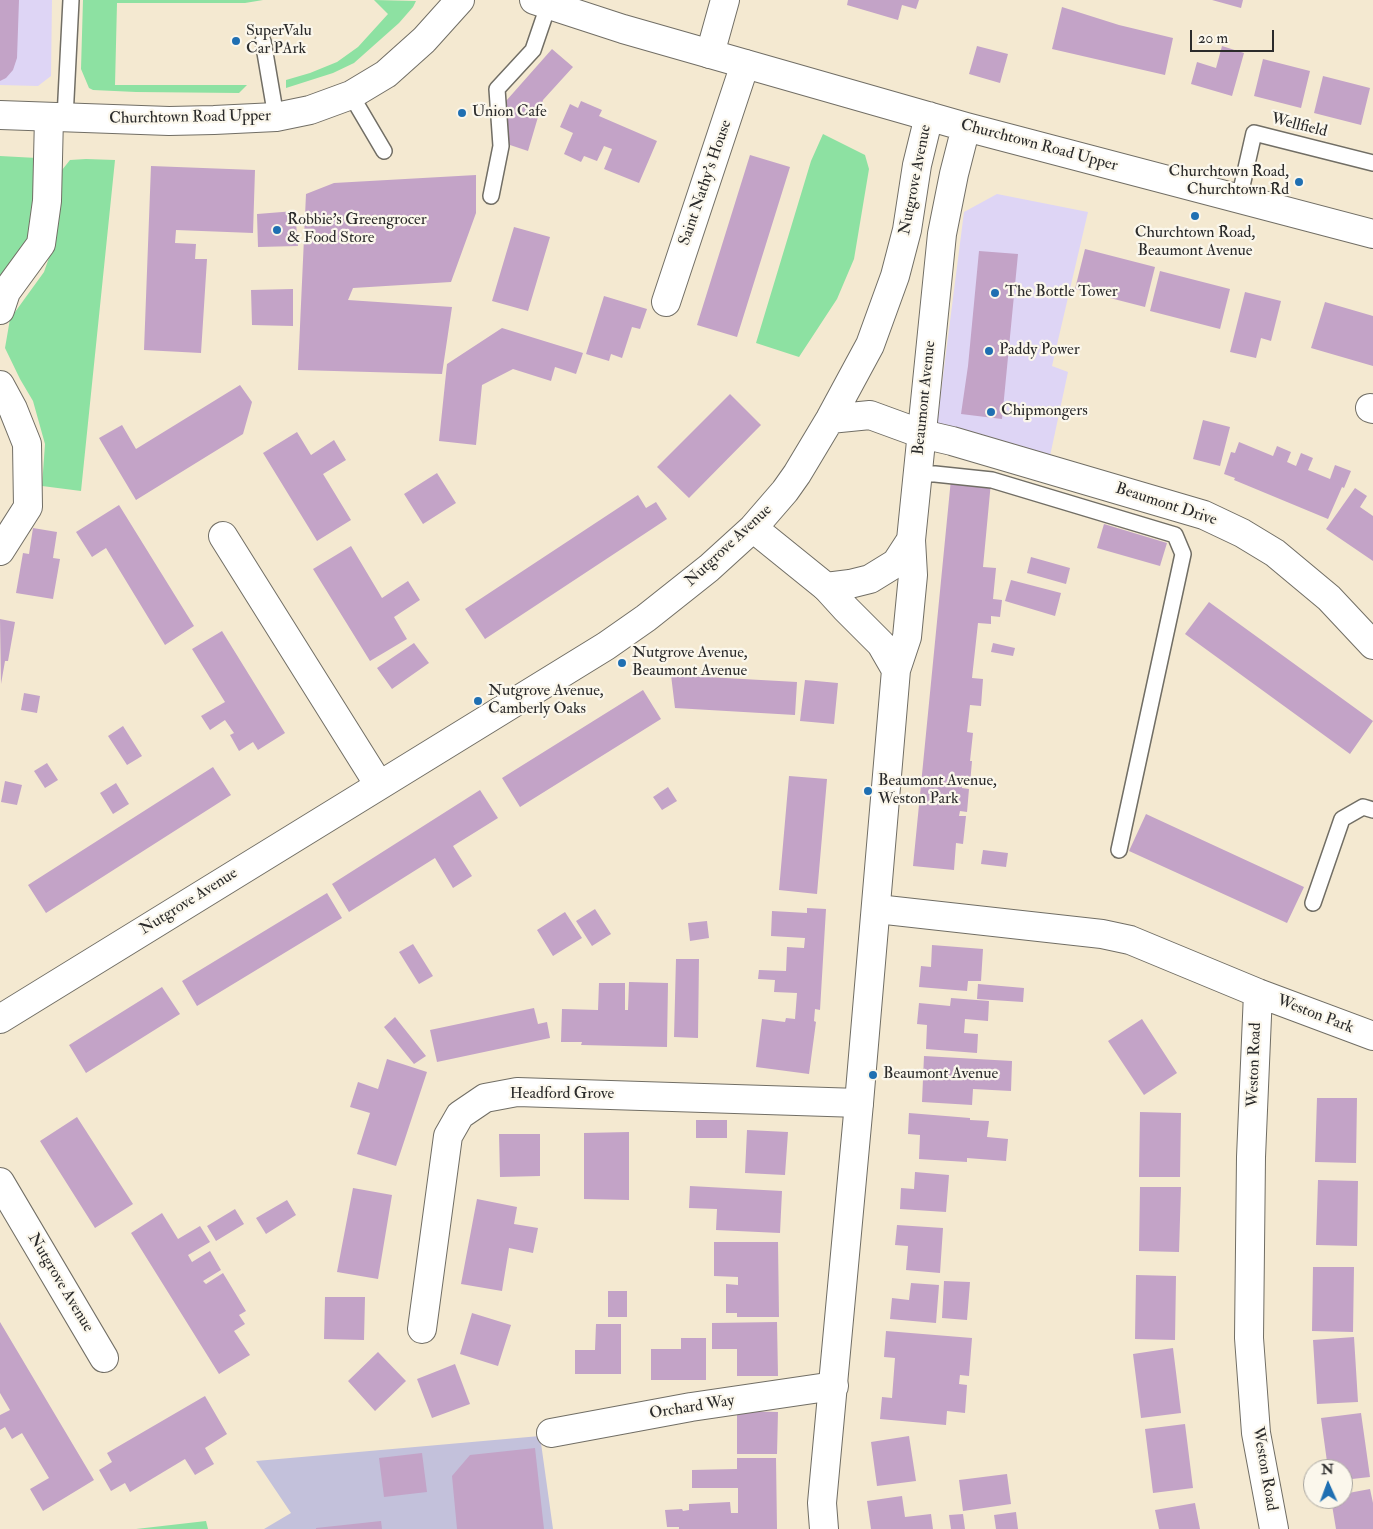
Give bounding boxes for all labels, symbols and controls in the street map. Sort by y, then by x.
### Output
scale bar [1193,20,1277,52]
place label: SuperValu Car PArk [246,22,312,60]
text: 20 m [1198,29,1228,48]
marker: SuperValu Car PArk [230,35,242,47]
place label: Union Cafe [472,103,547,123]
street label: Churchtown Road Upper [109,107,271,129]
marker: Union Cafe [456,107,468,119]
street label: Wellfield [1269,110,1329,142]
street label: Churchtown Road Upper [958,116,1120,176]
street label: Saint Nathy's House [676,118,736,248]
street label: Nutgrove Avenue [896,123,936,237]
place label: Churchtown Road, Churchtown Rd [1169,163,1289,201]
marker: Churchtown Road, Churchtown Rd [1293,176,1305,188]
marker: Churchtown Road, Beaumont Avenue [1189,210,1201,222]
place label: Robbie's Greengrocer & Food Store [287,211,427,249]
marker: Robbie's Greengrocer & Food Store [271,224,283,236]
place label: Churchtown Road, Beaumont Avenue [1135,224,1255,262]
place label: The Bottle Tower [1005,283,1118,303]
marker: The Bottle Tower [989,287,1001,299]
street label: Beaumont Avenue [909,340,941,456]
place label: Paddy Power [999,341,1080,361]
marker: Paddy Power [983,345,995,357]
place label: Chipmongers [1001,402,1088,422]
marker: Chipmongers [985,406,997,418]
street label: Beaumont Drive [1113,480,1219,530]
street label: Nutgrove Avenue [682,501,776,591]
place label: Nutgrove Avenue, Beaumont Avenue [632,644,748,682]
marker: Nutgrove Avenue, Beaumont Avenue [616,657,628,669]
place label: Nutgrove Avenue, Camberly Oaks [488,682,604,720]
marker: Nutgrove Avenue, Camberly Oaks [472,695,484,707]
place label: Beaumont Avenue, Weston Park [878,772,997,810]
marker: Beaumont Avenue, Weston Park [862,785,874,797]
street label: Nutgrove Avenue [136,864,242,940]
street label: Weston Park [1274,992,1356,1038]
street label: Weston Road [1244,1022,1266,1108]
place label: Beaumont Avenue [883,1065,998,1085]
marker: Beaumont Avenue [867,1069,879,1081]
street label: Headford Grove [510,1085,614,1105]
street label: Nutgrove Avenue [23,1230,97,1336]
street label: Orchard Way [648,1392,736,1424]
street label: Weston Road [1247,1426,1281,1512]
north arrow [1303,1459,1353,1509]
text: N [1321,1461,1334,1478]

